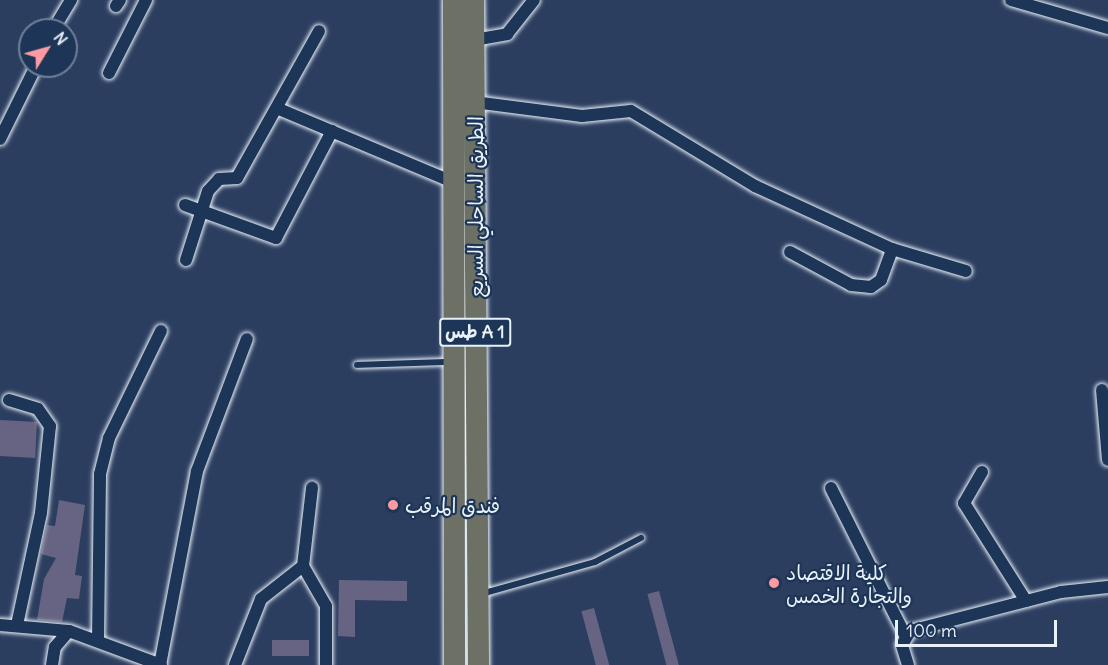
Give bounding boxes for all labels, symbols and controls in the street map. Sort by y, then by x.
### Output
north arrow [18,18,78,78]
text: N [49,28,72,49]
street label: الطريق الساحلي السريع [463,116,487,298]
road number: طس A 1 [439,317,511,347]
place label: فندق المرقب [405,493,500,517]
marker: فندق المرقب [386,498,400,512]
place label: كلية الاقتصاد والتجارة الخمس [786,560,912,607]
marker: كلية الاقتصاد والتجارة الخمس [767,576,781,590]
scale bar [898,608,1060,646]
text: 100 m [906,619,957,642]

